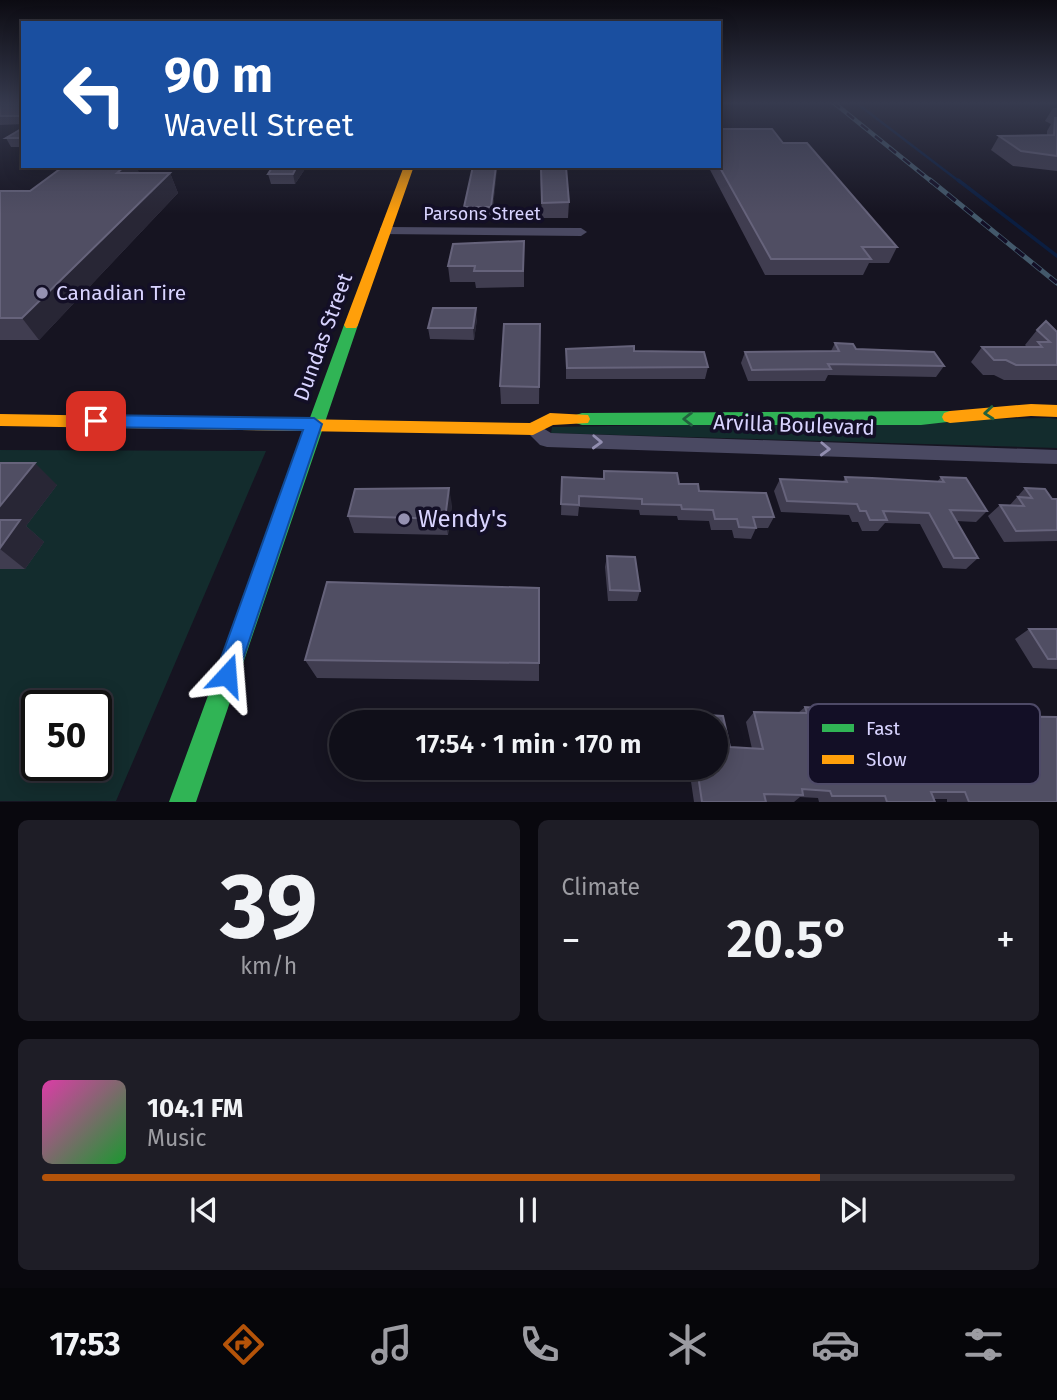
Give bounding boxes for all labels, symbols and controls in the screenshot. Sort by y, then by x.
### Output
text: 90 m [164,46,273,105]
icon: left [49,49,140,140]
text: Wavell Street [164,106,354,144]
street label: Parsons Street [423,203,541,225]
street label: Dundas Street [288,269,358,404]
place label: Canadian Tire [56,280,186,306]
marker: Canadian Tire [34,285,50,301]
pin [66,391,126,451]
icon: arrive [77,402,115,440]
one-way arrow [983,406,995,421]
street label: Arvilla Boulevard [713,409,875,441]
one-way arrow [682,411,693,427]
one-way arrow [593,434,603,450]
one-way arrow [819,442,830,457]
place label: Wendy's [418,505,507,533]
marker: Wendy's [396,511,412,527]
position arrow [190,638,264,712]
speed limit sign: 50 [21,690,112,781]
legend [808,704,1040,784]
text: Fast [866,717,900,740]
text: 17:54 · 1 min · 170 m [416,729,642,760]
text: Slow [866,748,907,771]
text: 39 [220,852,317,961]
text: Climate [562,873,640,901]
text: 20.5° [726,908,850,971]
text: − [562,917,581,963]
text: + [996,917,1015,963]
text: km/h [240,952,297,980]
text: 104.1 FM [147,1093,243,1124]
text: Music [147,1124,207,1152]
icon: previous [185,1191,223,1229]
icon: pause [509,1191,547,1229]
icon: next [834,1191,872,1229]
icon: directions [219,1320,268,1369]
icon: music [367,1320,416,1369]
icon: phone [515,1320,564,1369]
icon: climate [663,1320,712,1369]
icon: car [811,1320,860,1369]
icon: filters [959,1320,1008,1369]
text: 17:53 [49,1325,121,1363]

